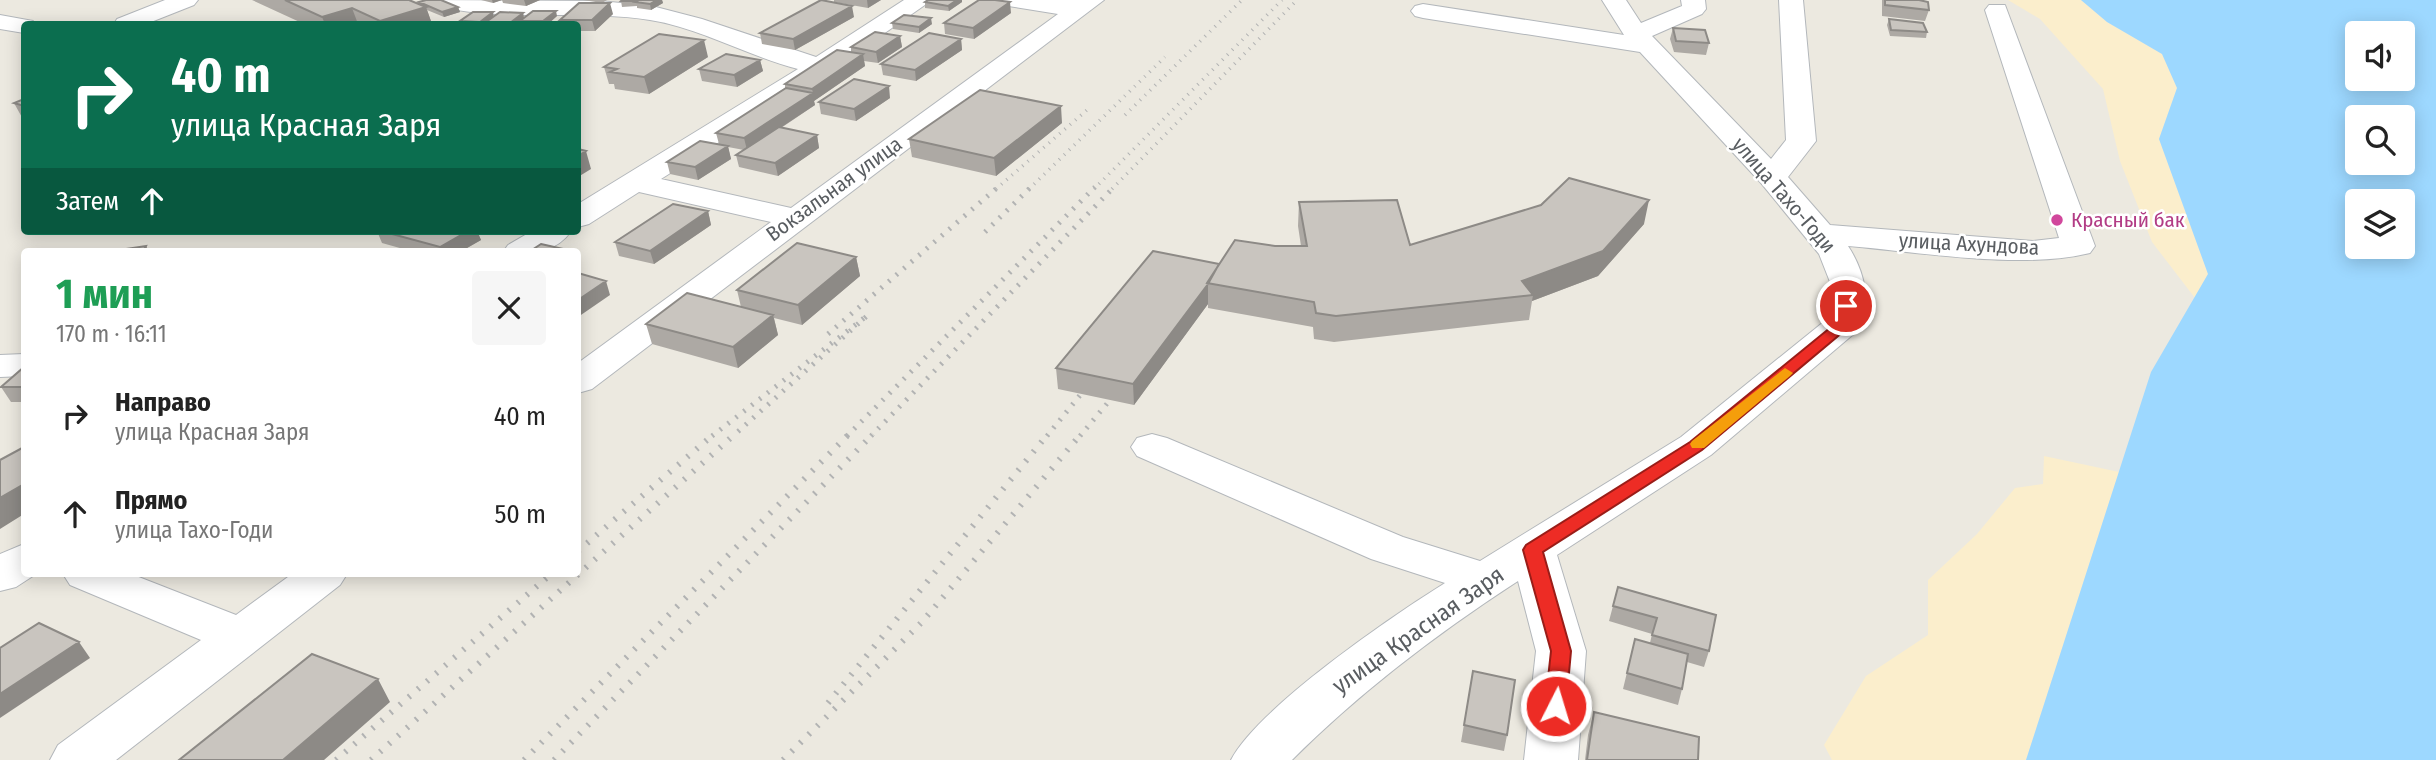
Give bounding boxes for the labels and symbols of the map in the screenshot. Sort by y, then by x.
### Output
street label: Вокзальная улица [761,131,907,247]
street label: улица Тахо-Годи [1727,132,1841,258]
place label: Красный бак [2071,207,2185,233]
marker: Красный бак [2049,212,2065,228]
street label: улица Ахундова [1898,227,2040,261]
pin [1816,276,1876,336]
street label: улица Красная Заря [1327,560,1509,700]
position arrow [1519,669,1593,743]

